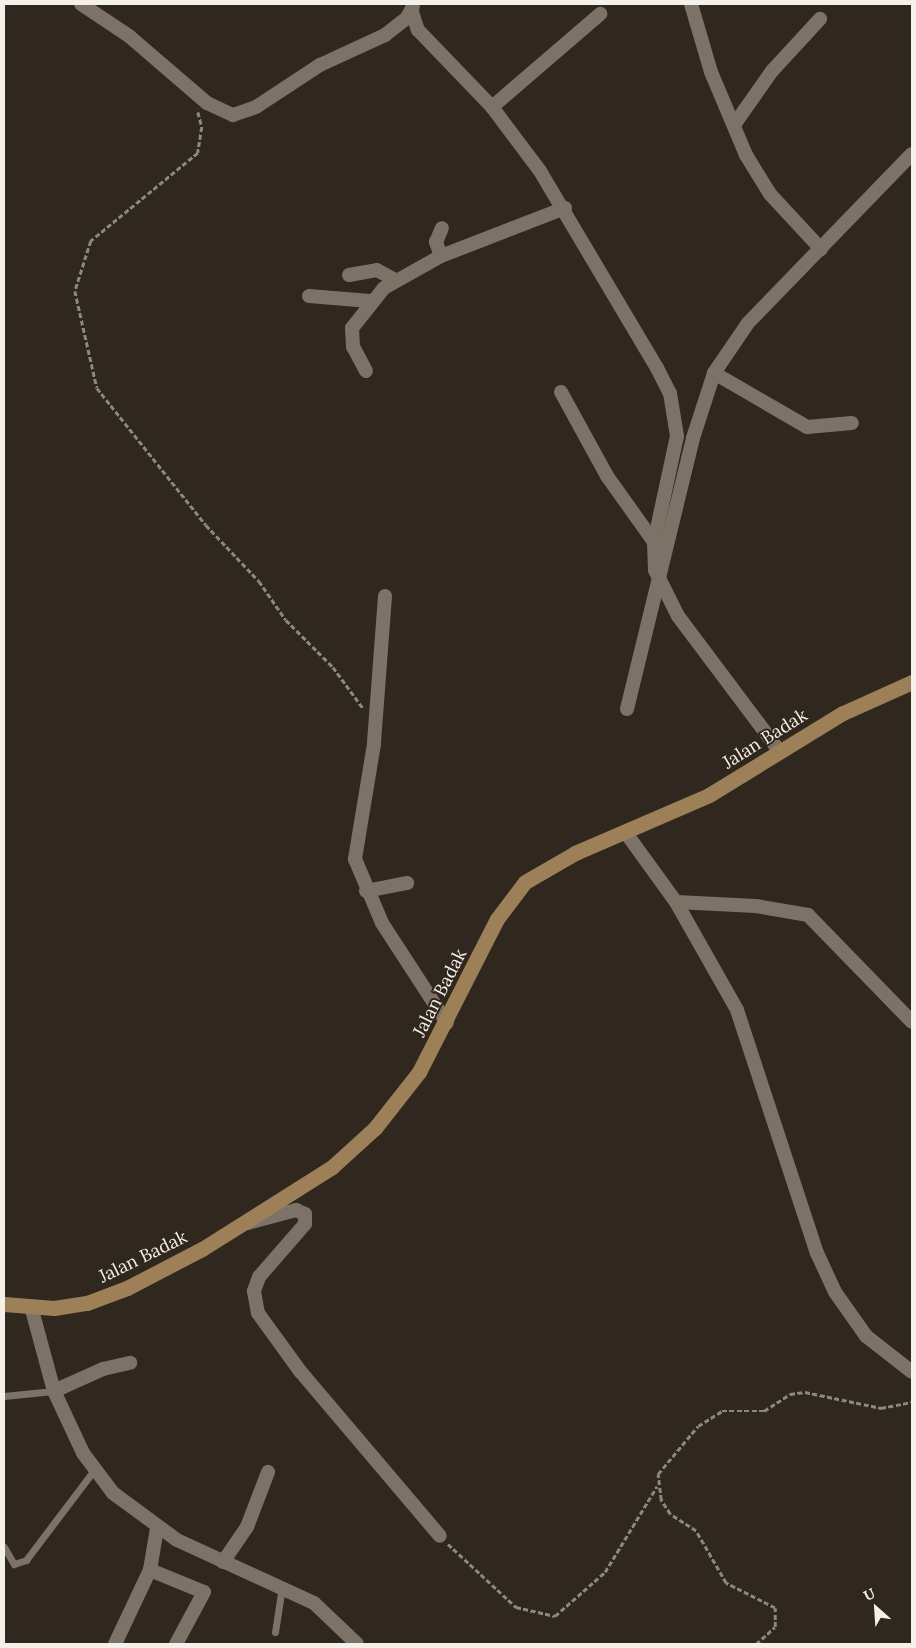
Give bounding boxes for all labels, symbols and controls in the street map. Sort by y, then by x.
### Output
street label: Jalan Badak [719,704,811,774]
street label: Jalan Badak [409,945,471,1041]
street label: Jalan Badak [95,1226,191,1288]
north arrow [851,1583,901,1633]
text: U [861,1584,878,1605]

